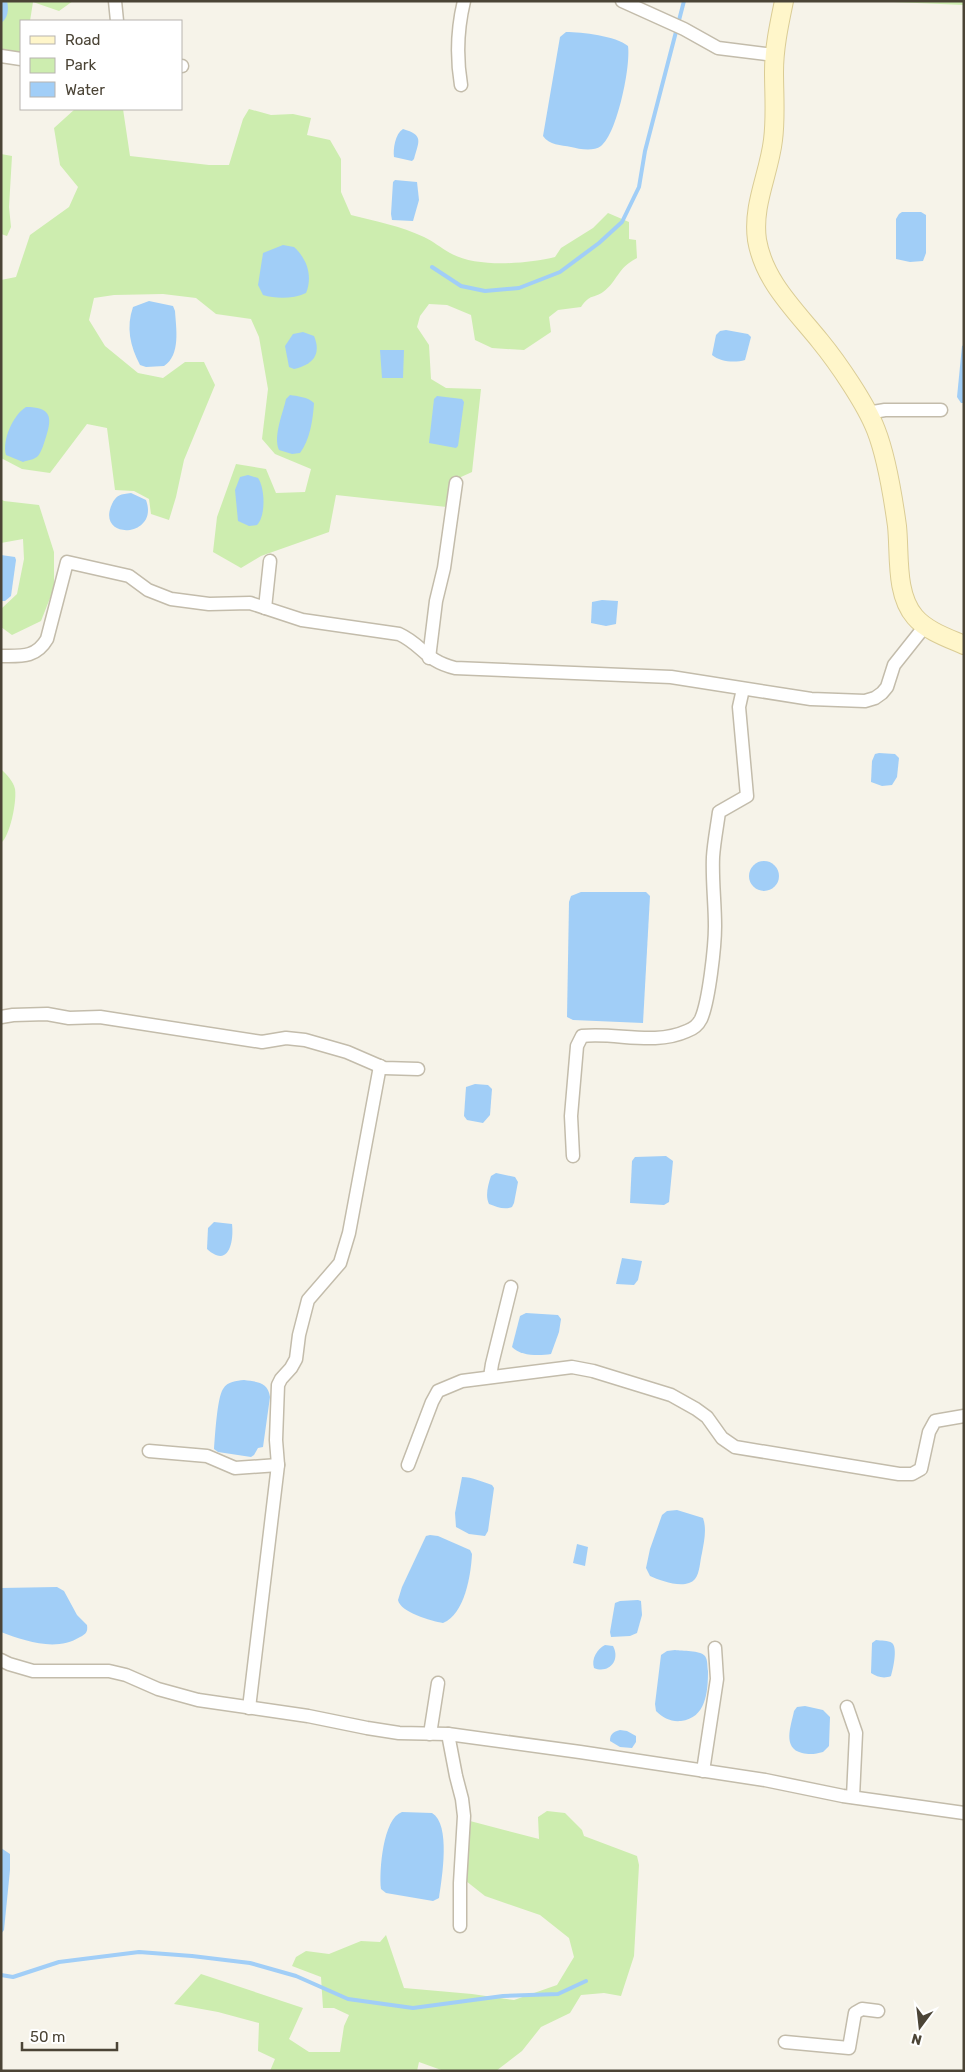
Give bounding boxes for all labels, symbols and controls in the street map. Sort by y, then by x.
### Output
legend [20,20,182,110]
text: Road [65,31,101,49]
text: Park [65,56,96,74]
text: Water [65,81,105,99]
north arrow [895,2002,945,2052]
scale bar [22,2020,118,2052]
text: 50 m [30,2028,65,2046]
text: N [910,2030,924,2049]

